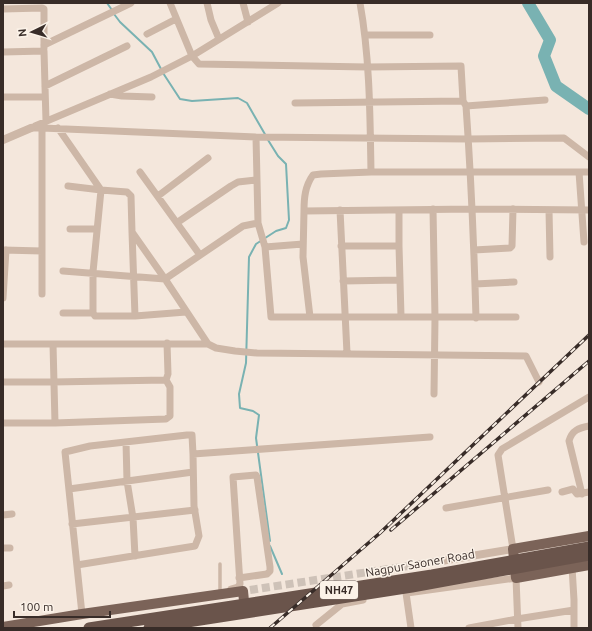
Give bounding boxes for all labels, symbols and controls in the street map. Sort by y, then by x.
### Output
north arrow [12,12,52,52]
text: N [16,28,28,37]
street label: Nagpur Saoner Road [364,547,476,579]
road number: NH47 [320,581,358,599]
scale bar [14,593,110,619]
text: 100 m [20,600,53,613]

